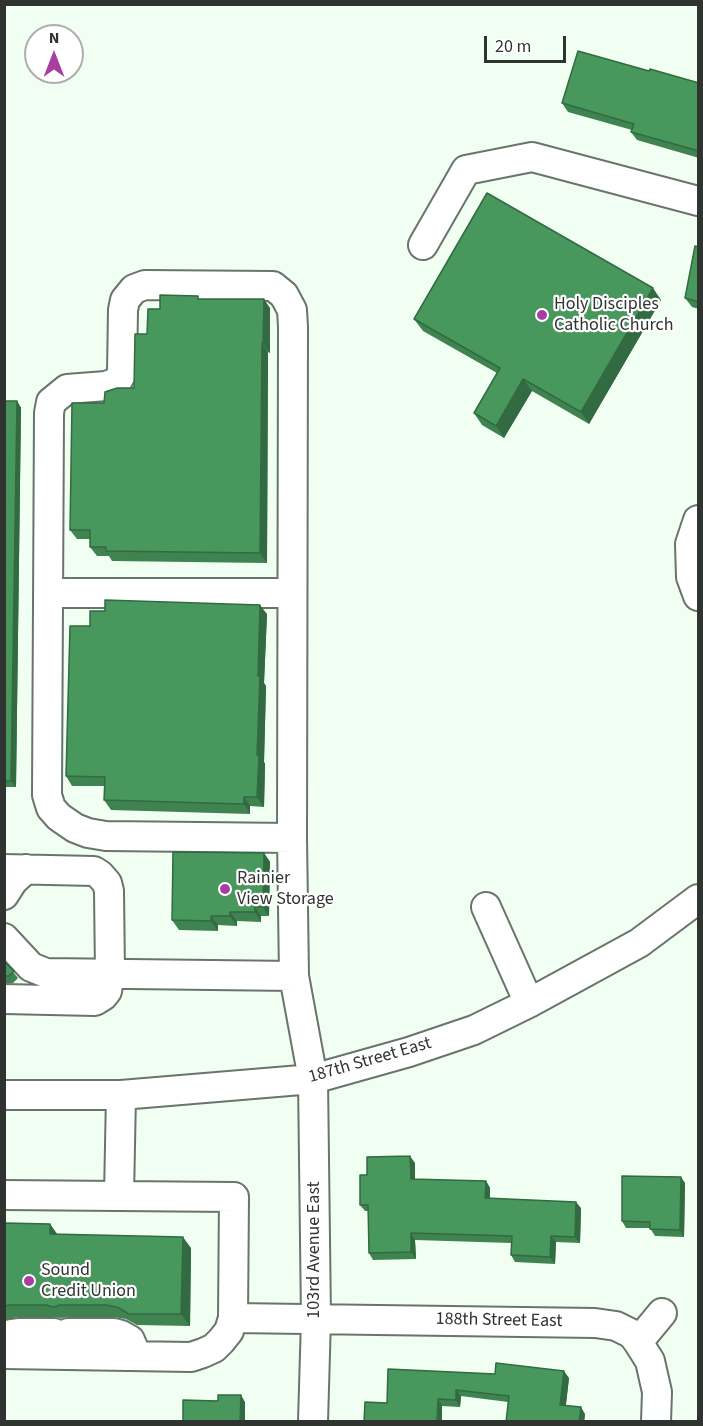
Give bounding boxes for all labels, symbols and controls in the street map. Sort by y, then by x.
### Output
north arrow [24,24,84,84]
scale bar [487,24,570,62]
text: N [49,27,59,49]
text: 20 m [495,34,531,59]
place label: Holy Disciples Catholic Church [554,294,673,336]
marker: Holy Disciples Catholic Church [535,308,549,322]
place label: Rainier View Storage [237,868,334,910]
marker: Rainier View Storage [218,882,232,896]
street label: 187th Street East [306,1033,434,1089]
street label: 103rd Avenue East [304,1181,326,1319]
place label: Sound Credit Union [41,1260,136,1302]
marker: Sound Credit Union [22,1274,36,1288]
street label: 188th Street East [435,1309,563,1333]

